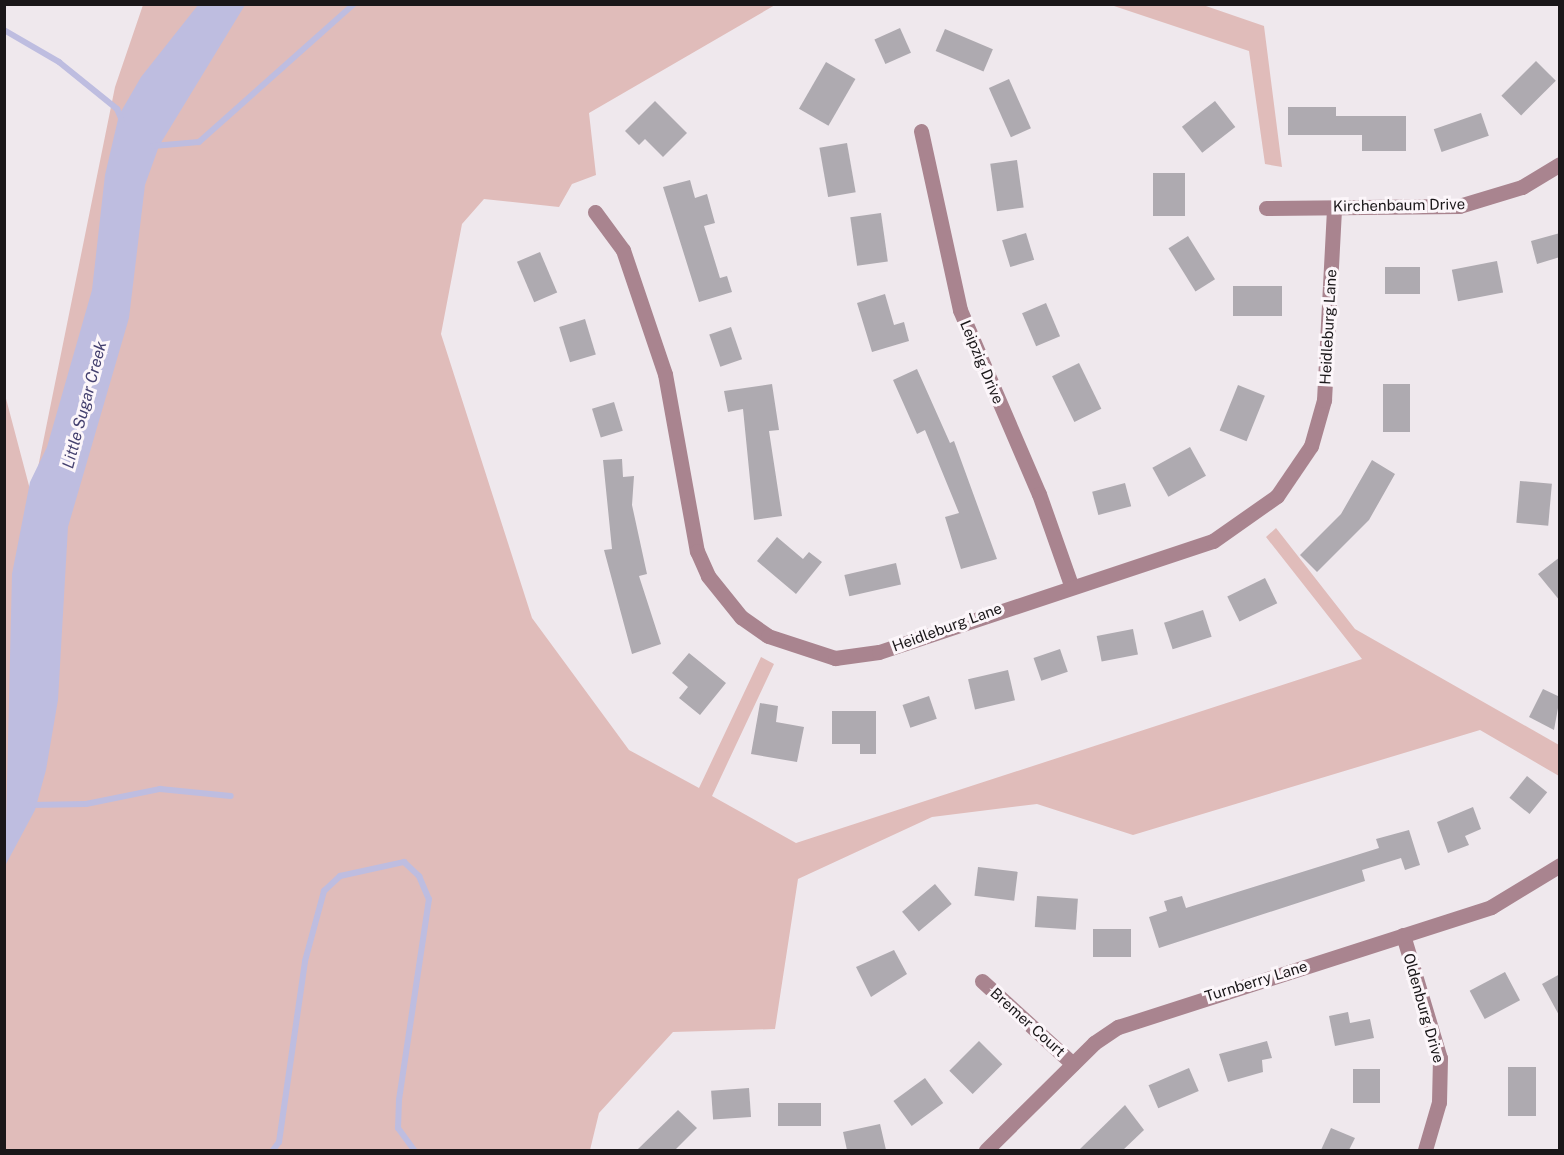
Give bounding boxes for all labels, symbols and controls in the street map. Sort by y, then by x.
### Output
street label: Kirchenbaum Drive [1333,195,1465,215]
street label: Heidleburg Lane [1316,269,1340,385]
street label: Leipzig Drive [956,317,1008,407]
water label: Little Sugar Creek [59,339,111,471]
street label: Heidleburg Lane [890,599,1004,655]
street label: Oldenburg Drive [1400,951,1448,1065]
street label: Turnberry Lane [1203,957,1309,1005]
street label: Bremer Court [987,984,1069,1060]

